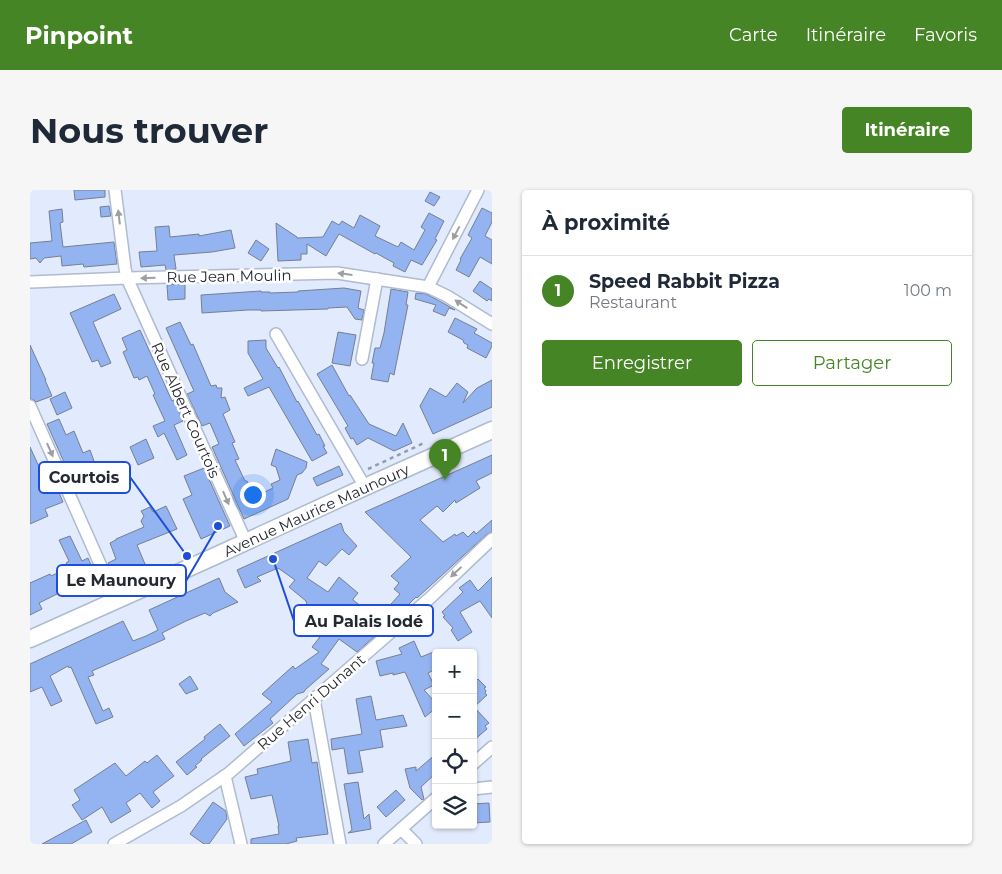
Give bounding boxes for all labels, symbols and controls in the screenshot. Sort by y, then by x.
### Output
text: Pinpoint [25,21,133,50]
text: Carte [729,24,778,46]
text: Itinéraire [806,24,886,46]
text: Favoris [914,24,977,46]
button: Itinéraire [842,107,972,153]
text: Nous trouver [30,109,268,152]
one-way arrow [115,209,123,225]
text: À proximité [542,210,670,235]
one-way arrow [452,226,460,240]
street label: Rue Jean Moulin [166,265,292,287]
one-way arrow [337,270,353,278]
text: Speed Rabbit Pizza [589,270,780,293]
one-way arrow [140,274,156,282]
text: 1 [555,281,561,300]
text: 100 m [904,281,952,300]
text: Restaurant [589,293,677,312]
one-way arrow [454,300,467,309]
street label: Rue Albert Courtois [147,339,225,481]
button: Enregistrer [542,340,742,386]
button: Partager [752,340,952,386]
pin: 1 [429,439,461,480]
one-way arrow [46,443,54,457]
street label: Avenue Maurice Maunoury [220,459,413,560]
callout: Courtois [39,462,130,493]
text: Courtois [49,468,120,487]
your location [240,482,266,508]
one-way arrow [222,491,230,505]
callout: Le Maunoury [57,565,186,596]
one-way arrow [451,566,463,578]
text: Le Maunoury [66,571,176,590]
callout: Au Palais Iodé [294,605,433,636]
text: Au Palais Iodé [304,612,423,631]
map controls [432,649,477,829]
button: + [432,649,477,694]
street label: Rue Henri Dunant [253,650,369,754]
button: − [432,694,477,739]
button: locate [432,739,477,784]
button: layers [432,784,477,829]

